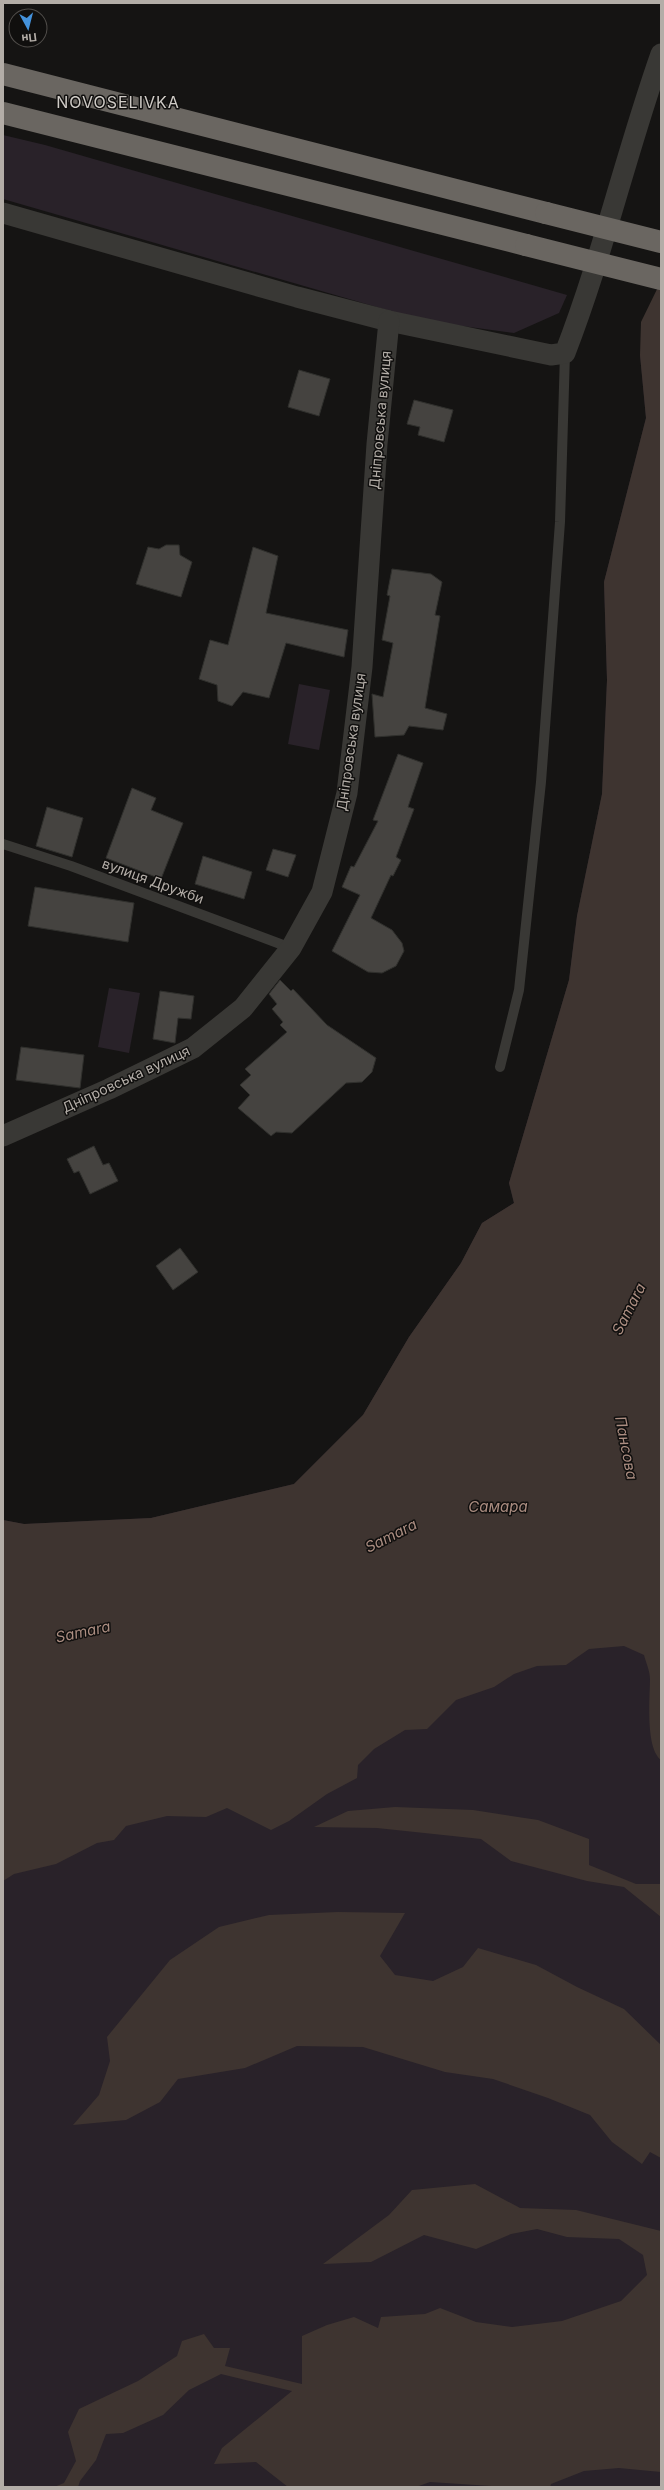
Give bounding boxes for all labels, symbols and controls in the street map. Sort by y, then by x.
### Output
north arrow [8,8,48,48]
text: Пн [21,30,38,46]
district label: NOVOSELIVKA [56,92,180,112]
street label: Дніпровська вулиця [365,350,394,490]
street label: Дніпровська вулиця [332,672,369,812]
street label: вулиця Дружби [100,854,206,907]
street label: Дніпровська вулиця [59,1041,192,1116]
water label: Samara [607,1280,650,1338]
water label: Пансова [611,1414,642,1481]
water label: Самара [468,1497,528,1516]
water label: Samara [362,1514,420,1557]
water label: Samara [54,1616,112,1647]

